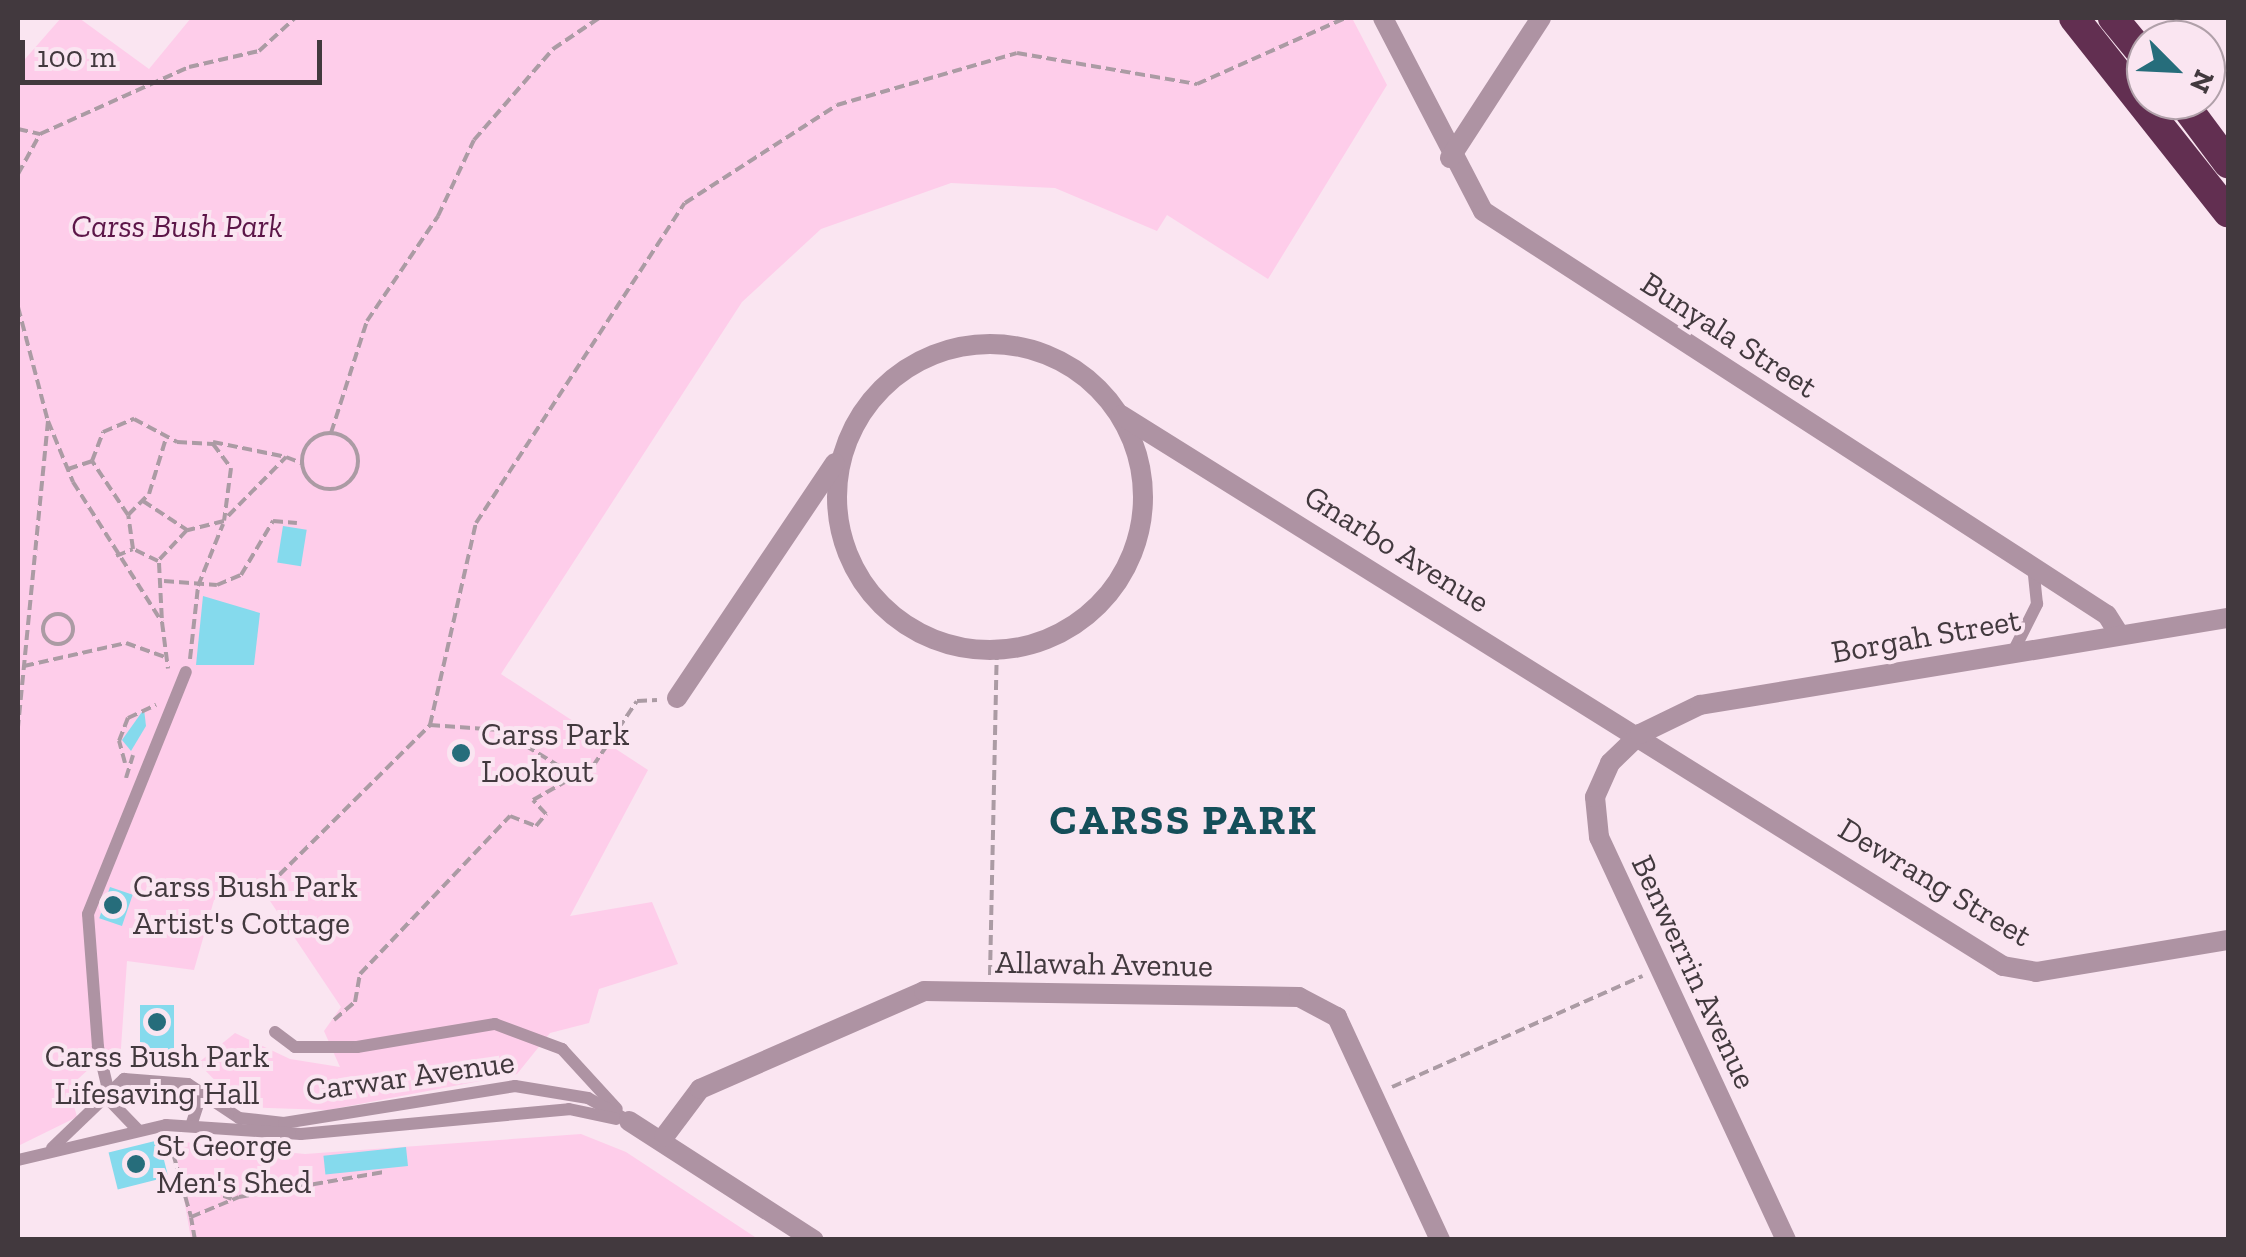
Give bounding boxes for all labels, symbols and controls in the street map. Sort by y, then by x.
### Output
scale bar [25,20,328,82]
north arrow [2126,20,2226,120]
text: 100 m [37,39,116,75]
text: N [2183,65,2221,98]
park label: Carss Bush Park [71,207,283,245]
street label: Bunyala Street [1634,264,1824,406]
street label: Gnarbo Avenue [1297,477,1497,621]
street label: Borgah Street [1828,600,2024,672]
place label: Carss Park Lookout [481,716,629,791]
marker: Carss Park Lookout [450,742,472,764]
district label: CARSS PARK [1050,795,1318,845]
street label: Dewrang Street [1832,809,2038,955]
street label: Benwerrin Avenue [1623,849,1765,1095]
place label: Carss Bush Park Artist's Cottage [133,868,358,943]
marker: Carss Bush Park Artist's Cottage [102,894,124,916]
street label: Allawah Avenue [994,943,1214,985]
marker: Carss Bush Park Lifesaving Hall [146,1011,168,1033]
place label: Carss Bush Park Lifesaving Hall [45,1038,269,1113]
street label: Carwar Avenue [303,1042,517,1110]
place label: St George Men's Shed [156,1127,311,1202]
marker: St George Men's Shed [125,1153,147,1175]

